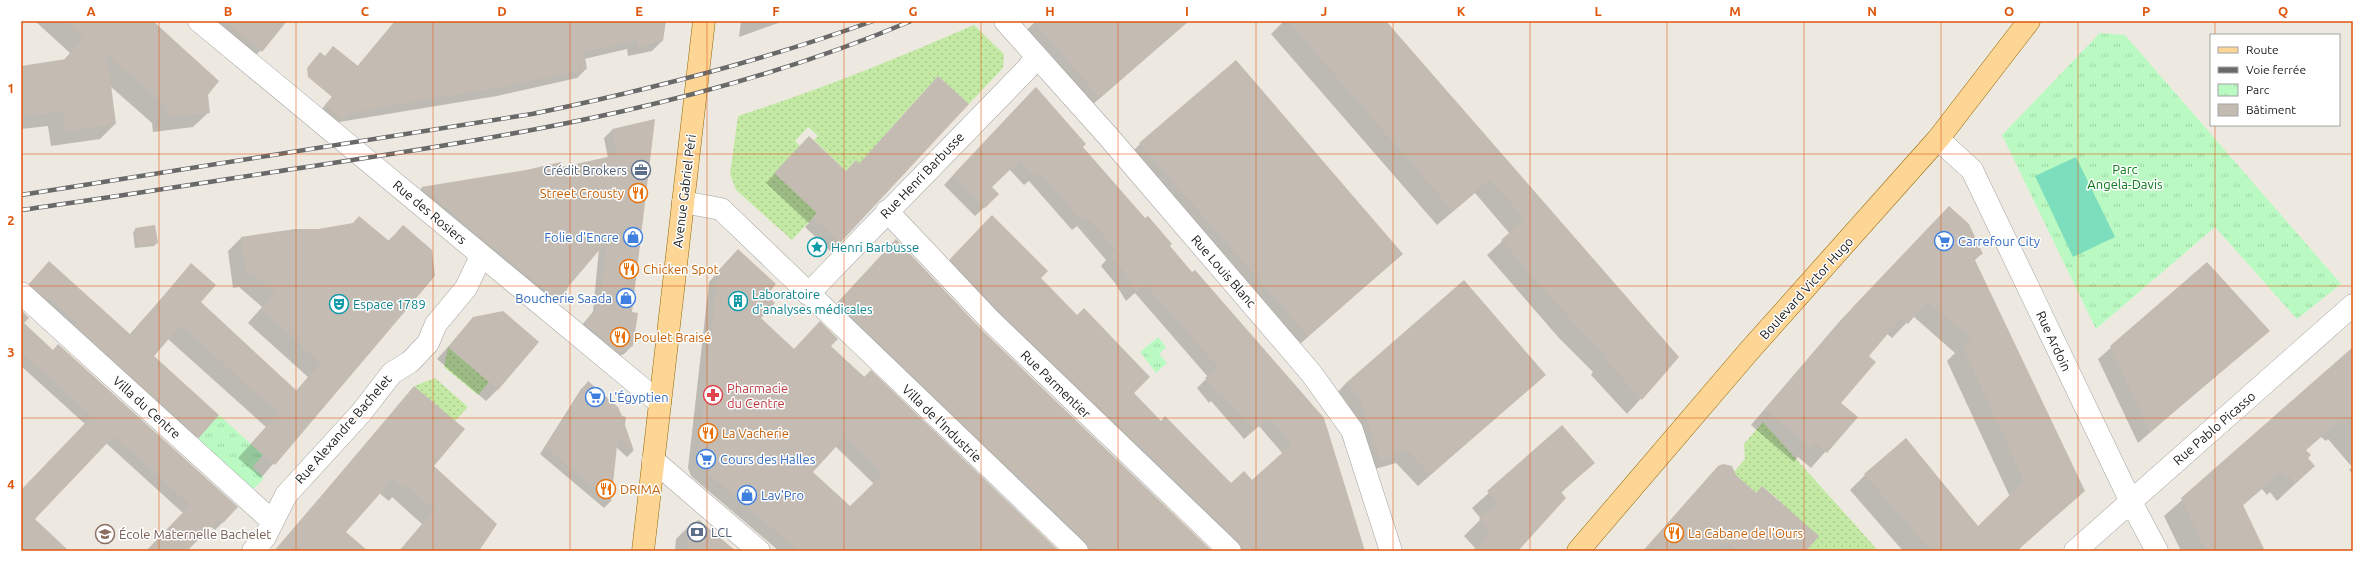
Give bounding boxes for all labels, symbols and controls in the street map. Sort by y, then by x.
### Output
text: A [86,4,96,18]
text: B [224,4,233,18]
text: C [361,4,370,18]
text: D [497,4,507,18]
text: E [635,4,643,18]
text: F [772,4,780,18]
text: G [909,4,918,18]
text: H [1045,4,1055,18]
text: I [1185,4,1189,18]
text: J [1321,4,1327,18]
text: K [1457,4,1466,18]
text: L [1594,4,1602,18]
text: M [1729,4,1741,18]
text: N [1867,4,1877,18]
text: O [2004,4,2014,18]
text: P [2142,4,2150,18]
text: Q [2278,4,2288,18]
legend [2210,34,2340,126]
text: Route [2246,43,2279,56]
text: Voie ferrée [2246,63,2306,76]
text: 1 [7,81,15,95]
text: Parc [2246,83,2270,96]
text: Bâtiment [2246,103,2296,116]
street label: Rue Henri Barbusse [877,129,967,221]
street label: Avenue Gabriel Péri [670,134,698,248]
office icon: Crédit Brokers [630,159,652,181]
park label: Parc Angela-Davis [2087,162,2163,191]
place label: Crédit Brokers [543,163,627,177]
street label: Rue des Rosiers [391,177,470,247]
restaurant icon: Street Crousty [627,182,649,204]
place label: Street Crousty [540,186,624,200]
text: 2 [7,213,15,227]
shop icon: Folie d'Encre [622,226,644,248]
place label: Folie d'Encre [544,230,619,244]
supermarket icon: Carrefour City [1933,230,1955,252]
street label: Rue Louis Blanc [1189,232,1259,310]
street label: Boulevard Victor Hugo [1756,234,1856,342]
place label: Carrefour City [1958,234,2040,248]
place icon: Henri Barbusse [806,236,828,258]
place label: Henri Barbusse [831,240,919,254]
restaurant icon: Chicken Spot [618,258,640,280]
place label: Chicken Spot [643,262,719,276]
shop icon: Boucherie Saada [615,287,637,309]
place label: Laboratoire d'analyses médicales [752,287,873,316]
building icon: Laboratoire d'analyses médicales [727,290,749,312]
place label: Boucherie Saada [515,291,612,305]
theatre icon: Espace 1789 [328,293,350,315]
place label: Espace 1789 [353,297,426,311]
street label: Rue Ardoin [2034,309,2074,373]
restaurant icon: Poulet Braisé [609,326,631,348]
place label: Poulet Braisé [634,330,711,344]
text: 3 [7,345,15,359]
street label: Rue Parmentier [1018,347,1094,421]
street label: Rue Alexandre Bachelet [292,372,394,486]
street label: Villa du Centre [110,373,184,441]
place label: Pharmacie du Centre [727,381,788,410]
street label: Villa de l'Industrie [900,382,984,464]
pharmacy icon: Pharmacie du Centre [702,384,724,406]
supermarket icon: L'Égyptien [584,386,606,408]
place label: L'Égyptien [609,389,669,404]
street label: Rue Pablo Picasso [2170,389,2258,467]
restaurant icon: La Vacherie [697,422,719,444]
place label: La Vacherie [722,426,789,440]
supermarket icon: Cours des Halles [695,448,717,470]
place label: Cours des Halles [720,452,816,466]
text: 4 [7,477,15,491]
restaurant icon: DRIMA [595,478,617,500]
place label: DRIMA [620,482,661,496]
shop icon: Lav'Pro [736,484,758,506]
place label: Lav'Pro [761,488,804,502]
bank icon: LCL [686,521,708,543]
restaurant icon: La Cabane de l'Ours [1663,522,1685,544]
school or university icon: École Maternelle Bachelet [94,523,116,545]
place label: LCL [711,525,732,539]
place label: École Maternelle Bachelet [119,526,271,541]
place label: La Cabane de l'Ours [1688,526,1803,540]

